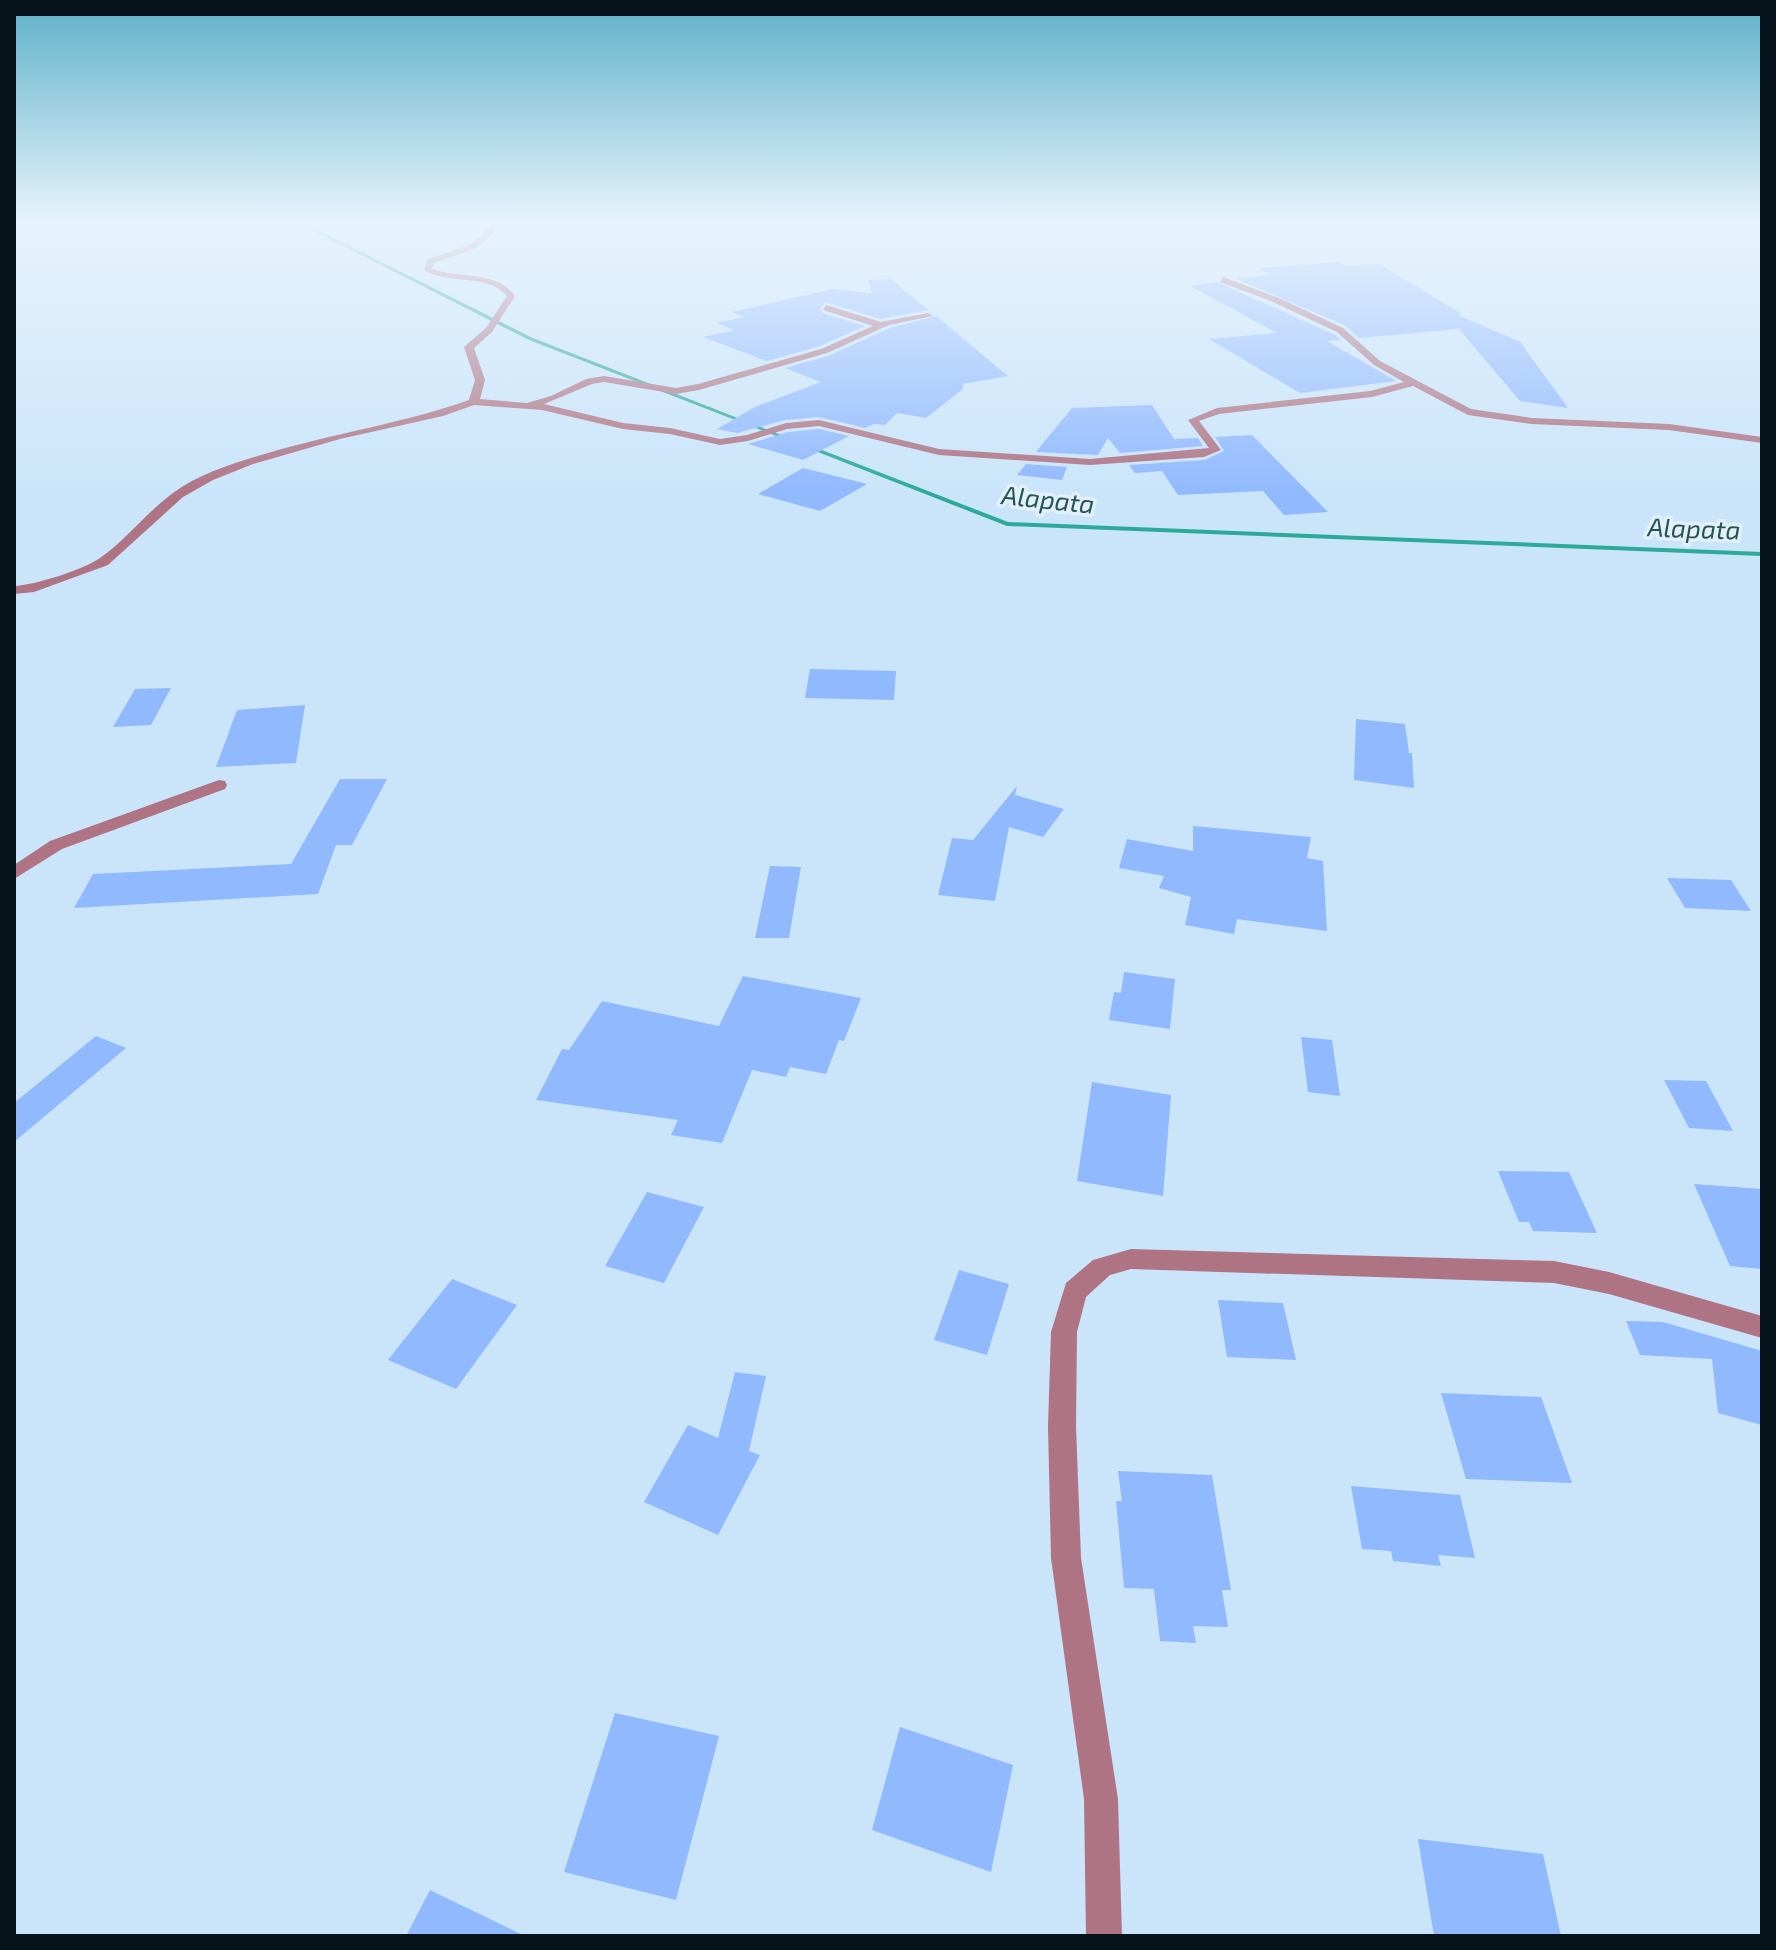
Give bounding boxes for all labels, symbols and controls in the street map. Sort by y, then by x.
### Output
water label: Alapata [999,478,1096,519]
water label: Alapata [1646,510,1741,545]

